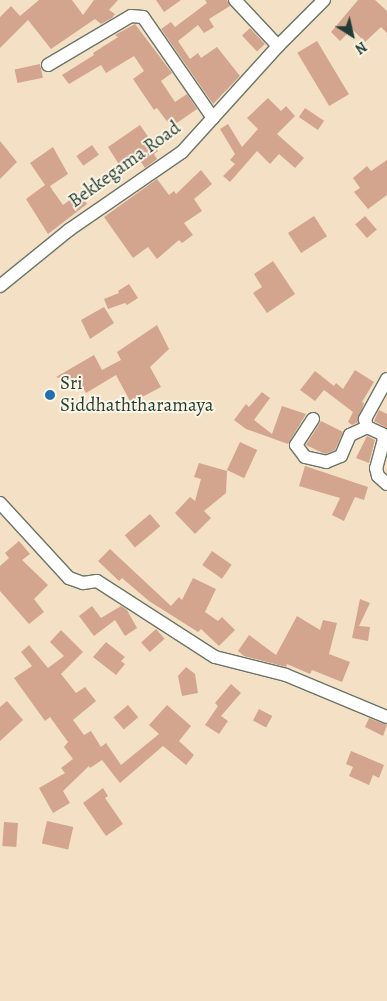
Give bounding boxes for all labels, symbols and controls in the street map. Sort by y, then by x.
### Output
north arrow [327,10,377,60]
text: N [351,37,371,58]
street label: Bekkegama Road [65,117,185,213]
place label: Sri Siddhaththaramaya [60,373,214,417]
marker: Sri Siddhaththaramaya [44,389,56,401]

